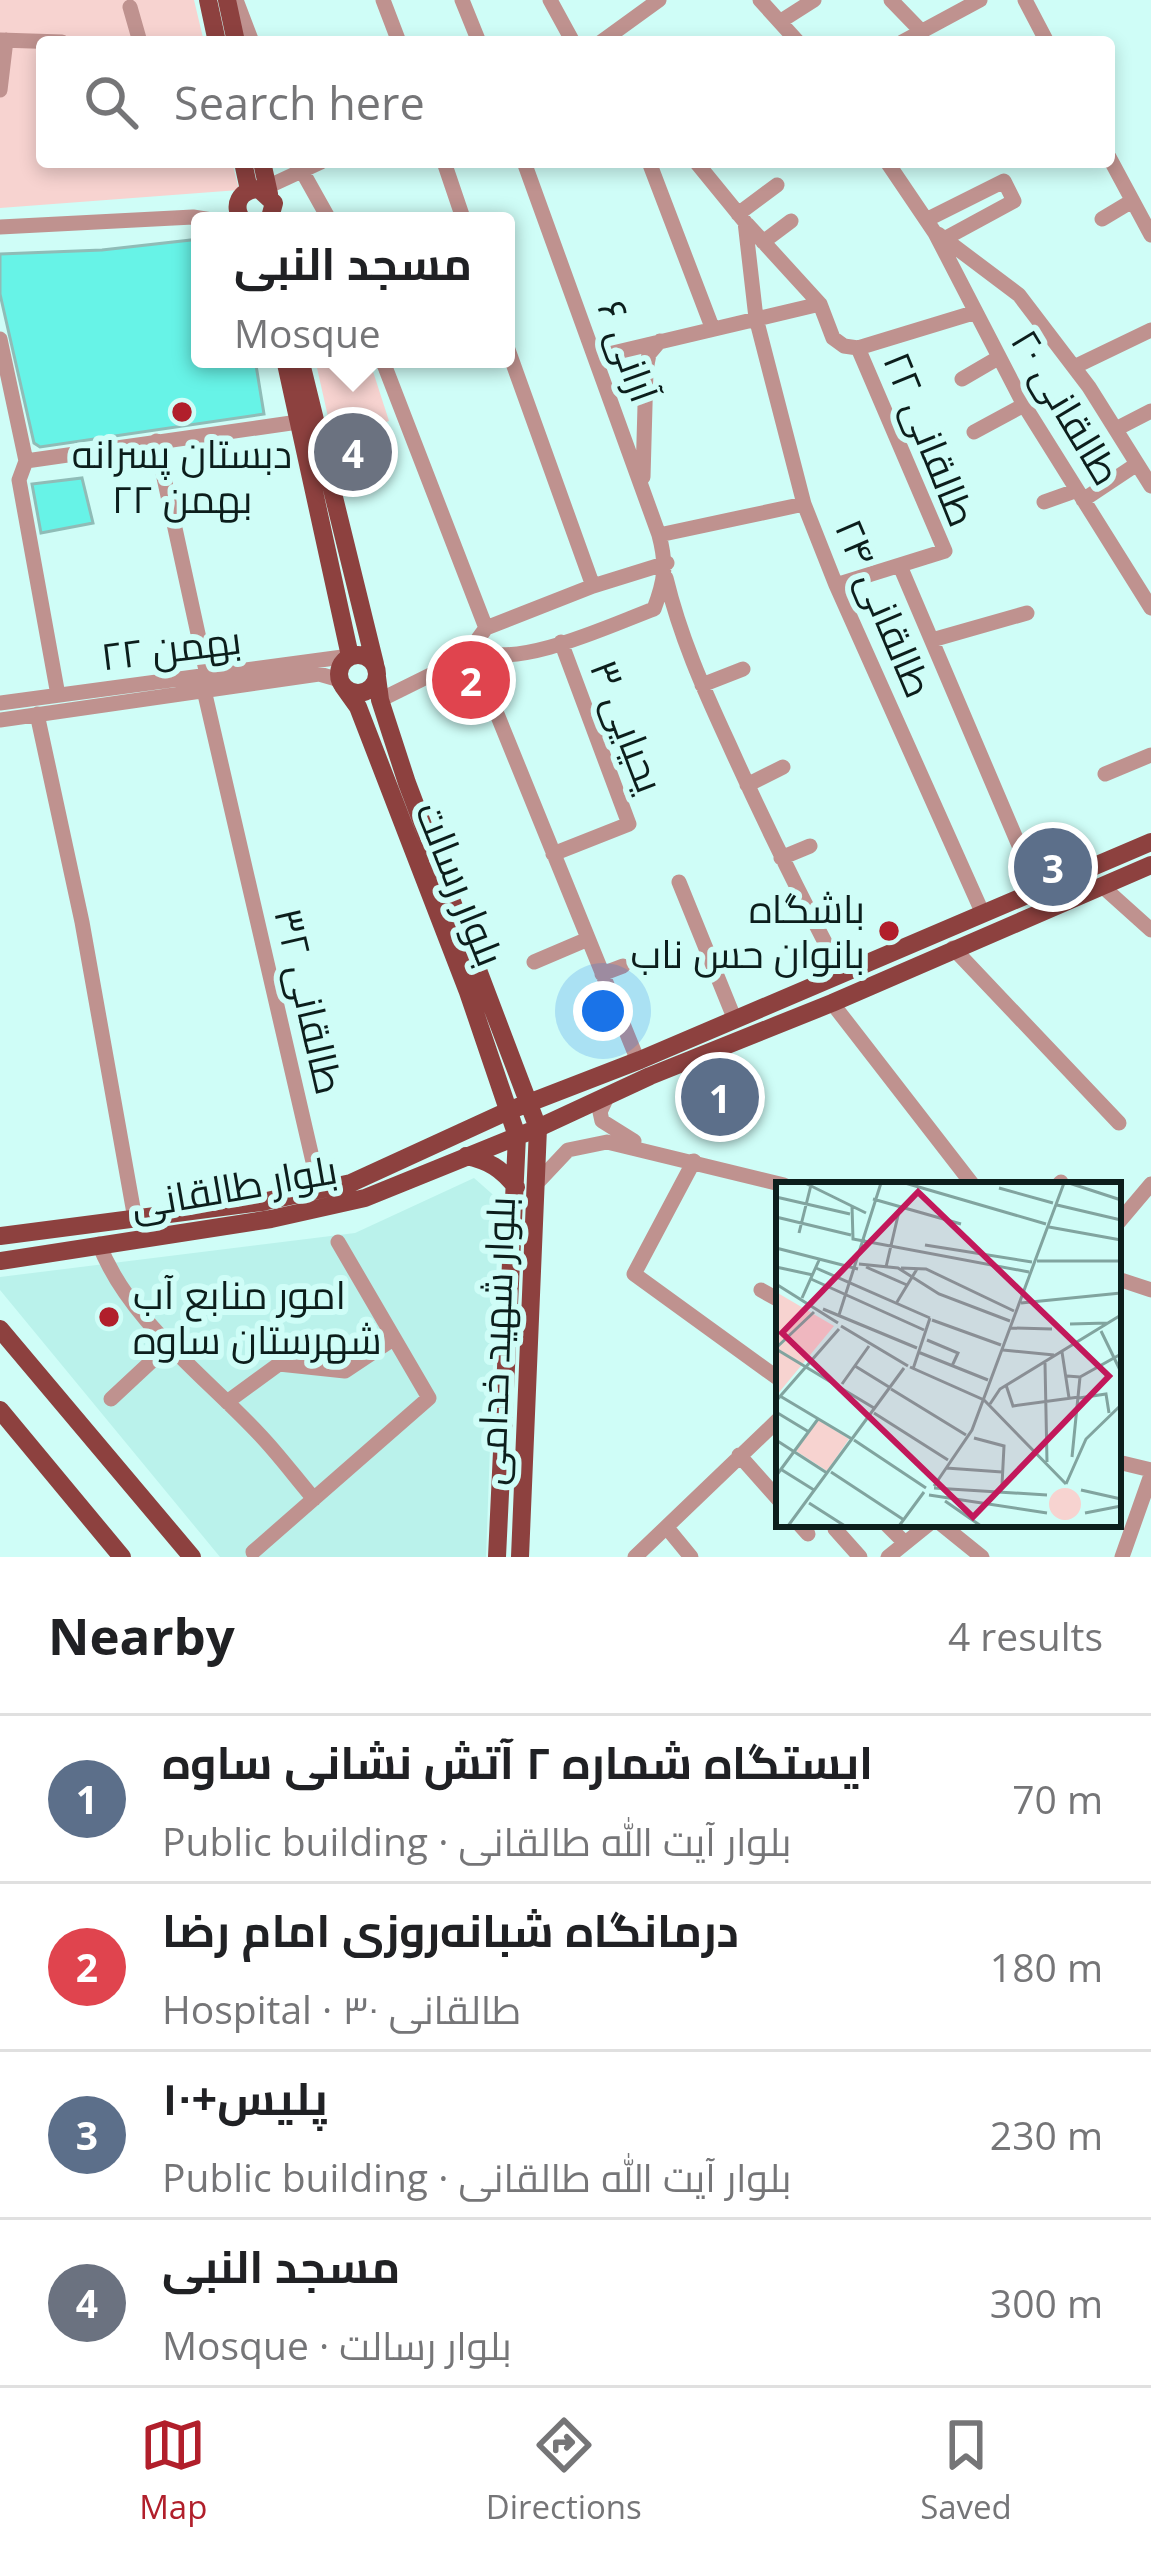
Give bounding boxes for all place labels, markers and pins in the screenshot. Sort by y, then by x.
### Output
marker: دبستان پسرانه ۲۲ بهمن [169,399,195,425]
pin: 4 [314,407,392,497]
place label: دبستان پسرانه ۲۲ بهمن [72,426,292,524]
pin: 2 [432,635,510,725]
pin: 3 [1014,822,1092,912]
place label: باشگاه بانوان حس ناب [630,881,865,979]
marker: باشگاه بانوان حس ناب [876,918,902,944]
pin: 1 [681,1052,759,1142]
place label: امور منابع آب شهرستان ساوه [133,1267,382,1365]
marker: امور منابع آب شهرستان ساوه [96,1304,122,1330]

